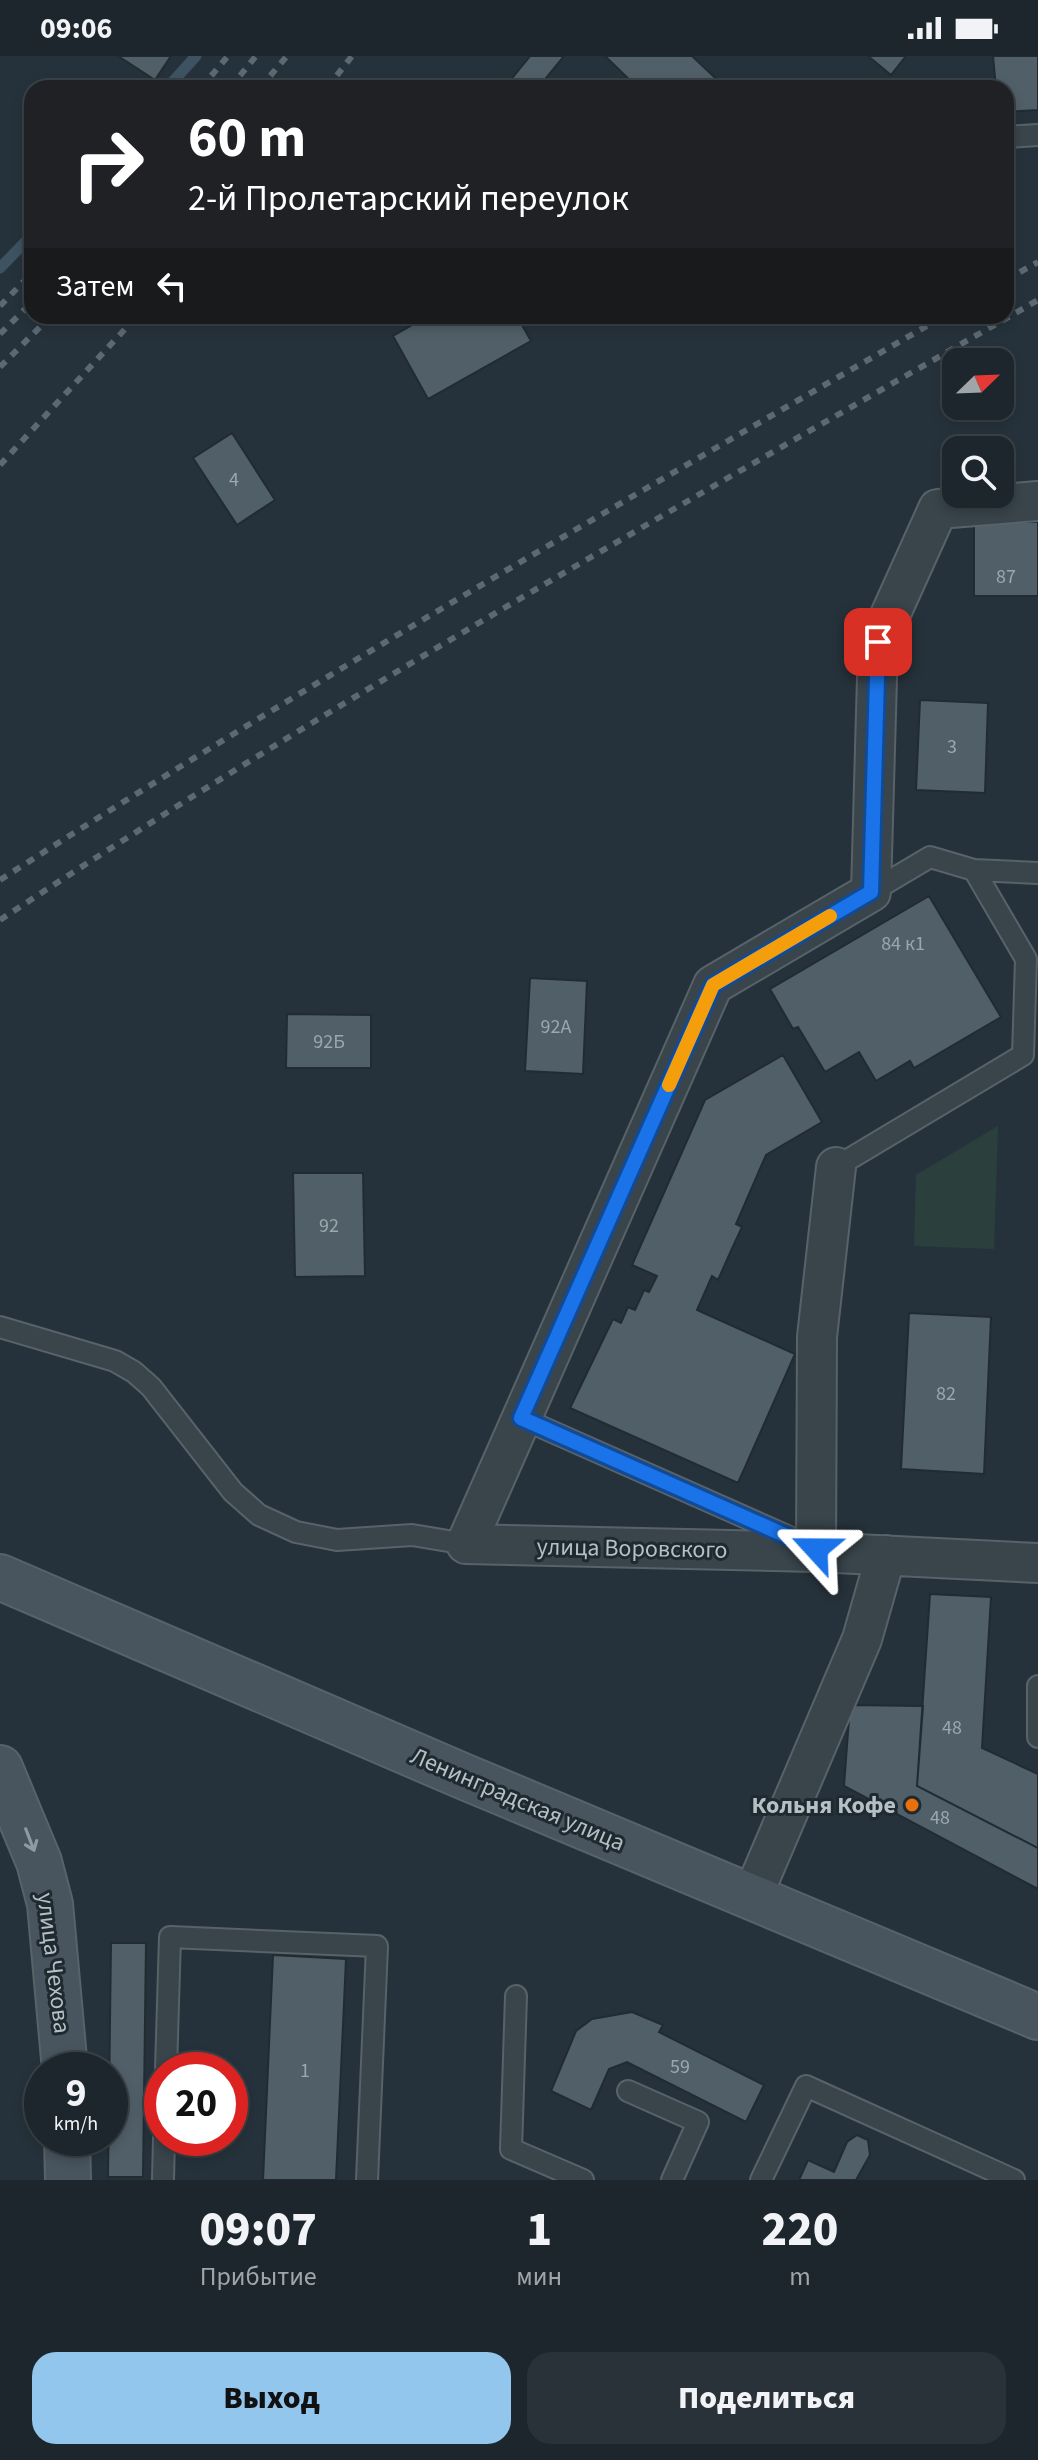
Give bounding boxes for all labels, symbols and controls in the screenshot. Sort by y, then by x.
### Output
text: 09:06 [40,7,112,50]
text: 60 m [188,99,306,178]
icon: right [56,112,160,216]
text: 2-й Пролетарский переулок [188,173,629,224]
icon: left [150,264,194,308]
text: Затем [56,265,134,308]
north arrow [942,348,1014,420]
map controls [942,348,1014,508]
button: search [942,436,1014,508]
house number: 4 [229,466,239,494]
house number: 87 [996,563,1016,591]
pin [844,608,912,676]
icon: arrive [856,620,900,664]
house number: 3 [947,733,957,761]
house number: 84 к1 [881,930,925,958]
house number: 92А [541,1013,571,1041]
house number: 92Б [313,1028,345,1056]
house number: 92 [319,1212,339,1240]
house number: 82 [936,1380,956,1408]
position arrow [774,1507,858,1591]
street label: улица Воровского [536,1529,728,1568]
house number: 48 [942,1714,962,1742]
street label: Ленинградская улица [405,1738,631,1861]
place label: Кольня Кофе [752,1788,896,1823]
marker: Кольня Кофе [903,1796,921,1814]
house number: 48 [930,1804,950,1832]
one-way arrow [24,1827,38,1852]
street label: улица Чехова [28,1891,79,2035]
speed limit sign: 20 [144,2052,248,2156]
house number: 59 [670,2053,690,2081]
house number: 1 [300,2057,310,2085]
text: 9 [65,2065,87,2122]
text: km/h [54,2110,98,2138]
text: 09:07 [199,2196,317,2264]
text: 1 [526,2196,552,2264]
text: 220 [762,2196,839,2264]
text: Прибытие [200,2258,317,2295]
text: мин [516,2258,562,2295]
text: m [789,2258,811,2295]
button: Выход [32,2352,511,2444]
button: Поделиться [527,2352,1006,2444]

